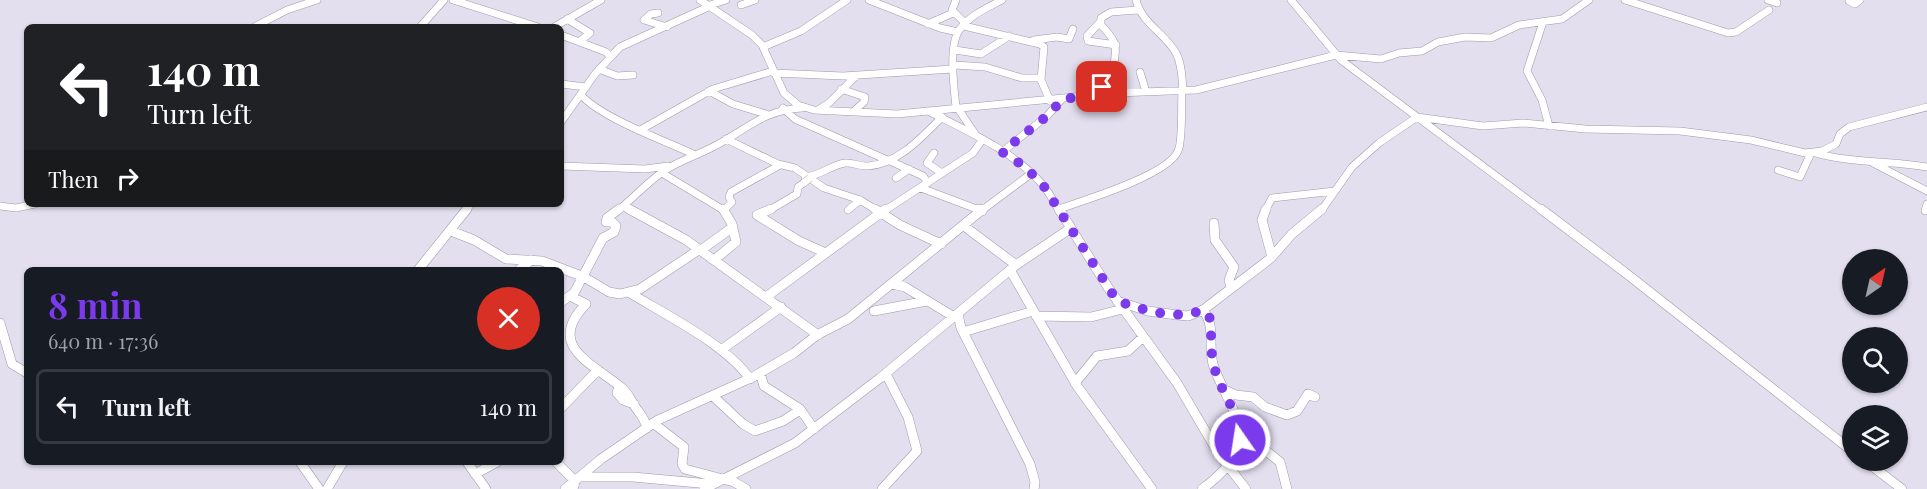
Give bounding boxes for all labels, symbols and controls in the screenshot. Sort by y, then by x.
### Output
text: 140 m [147,41,260,97]
icon: left [48,48,126,126]
pin [1076,61,1127,112]
icon: arrive [1085,70,1118,103]
text: Turn left [147,95,251,131]
icon: right [111,162,144,195]
text: Then [48,164,99,194]
north arrow [1842,249,1908,315]
map controls [1842,249,1908,471]
text: 8 min [48,280,143,328]
button: close [477,287,540,350]
text: 640 m · 17:36 [48,327,158,354]
button: search [1842,327,1908,393]
icon: left [51,390,84,423]
text: Turn left [102,392,191,422]
text: 140 m [480,392,537,422]
button: layers [1842,405,1908,471]
position arrow [1208,408,1272,472]

